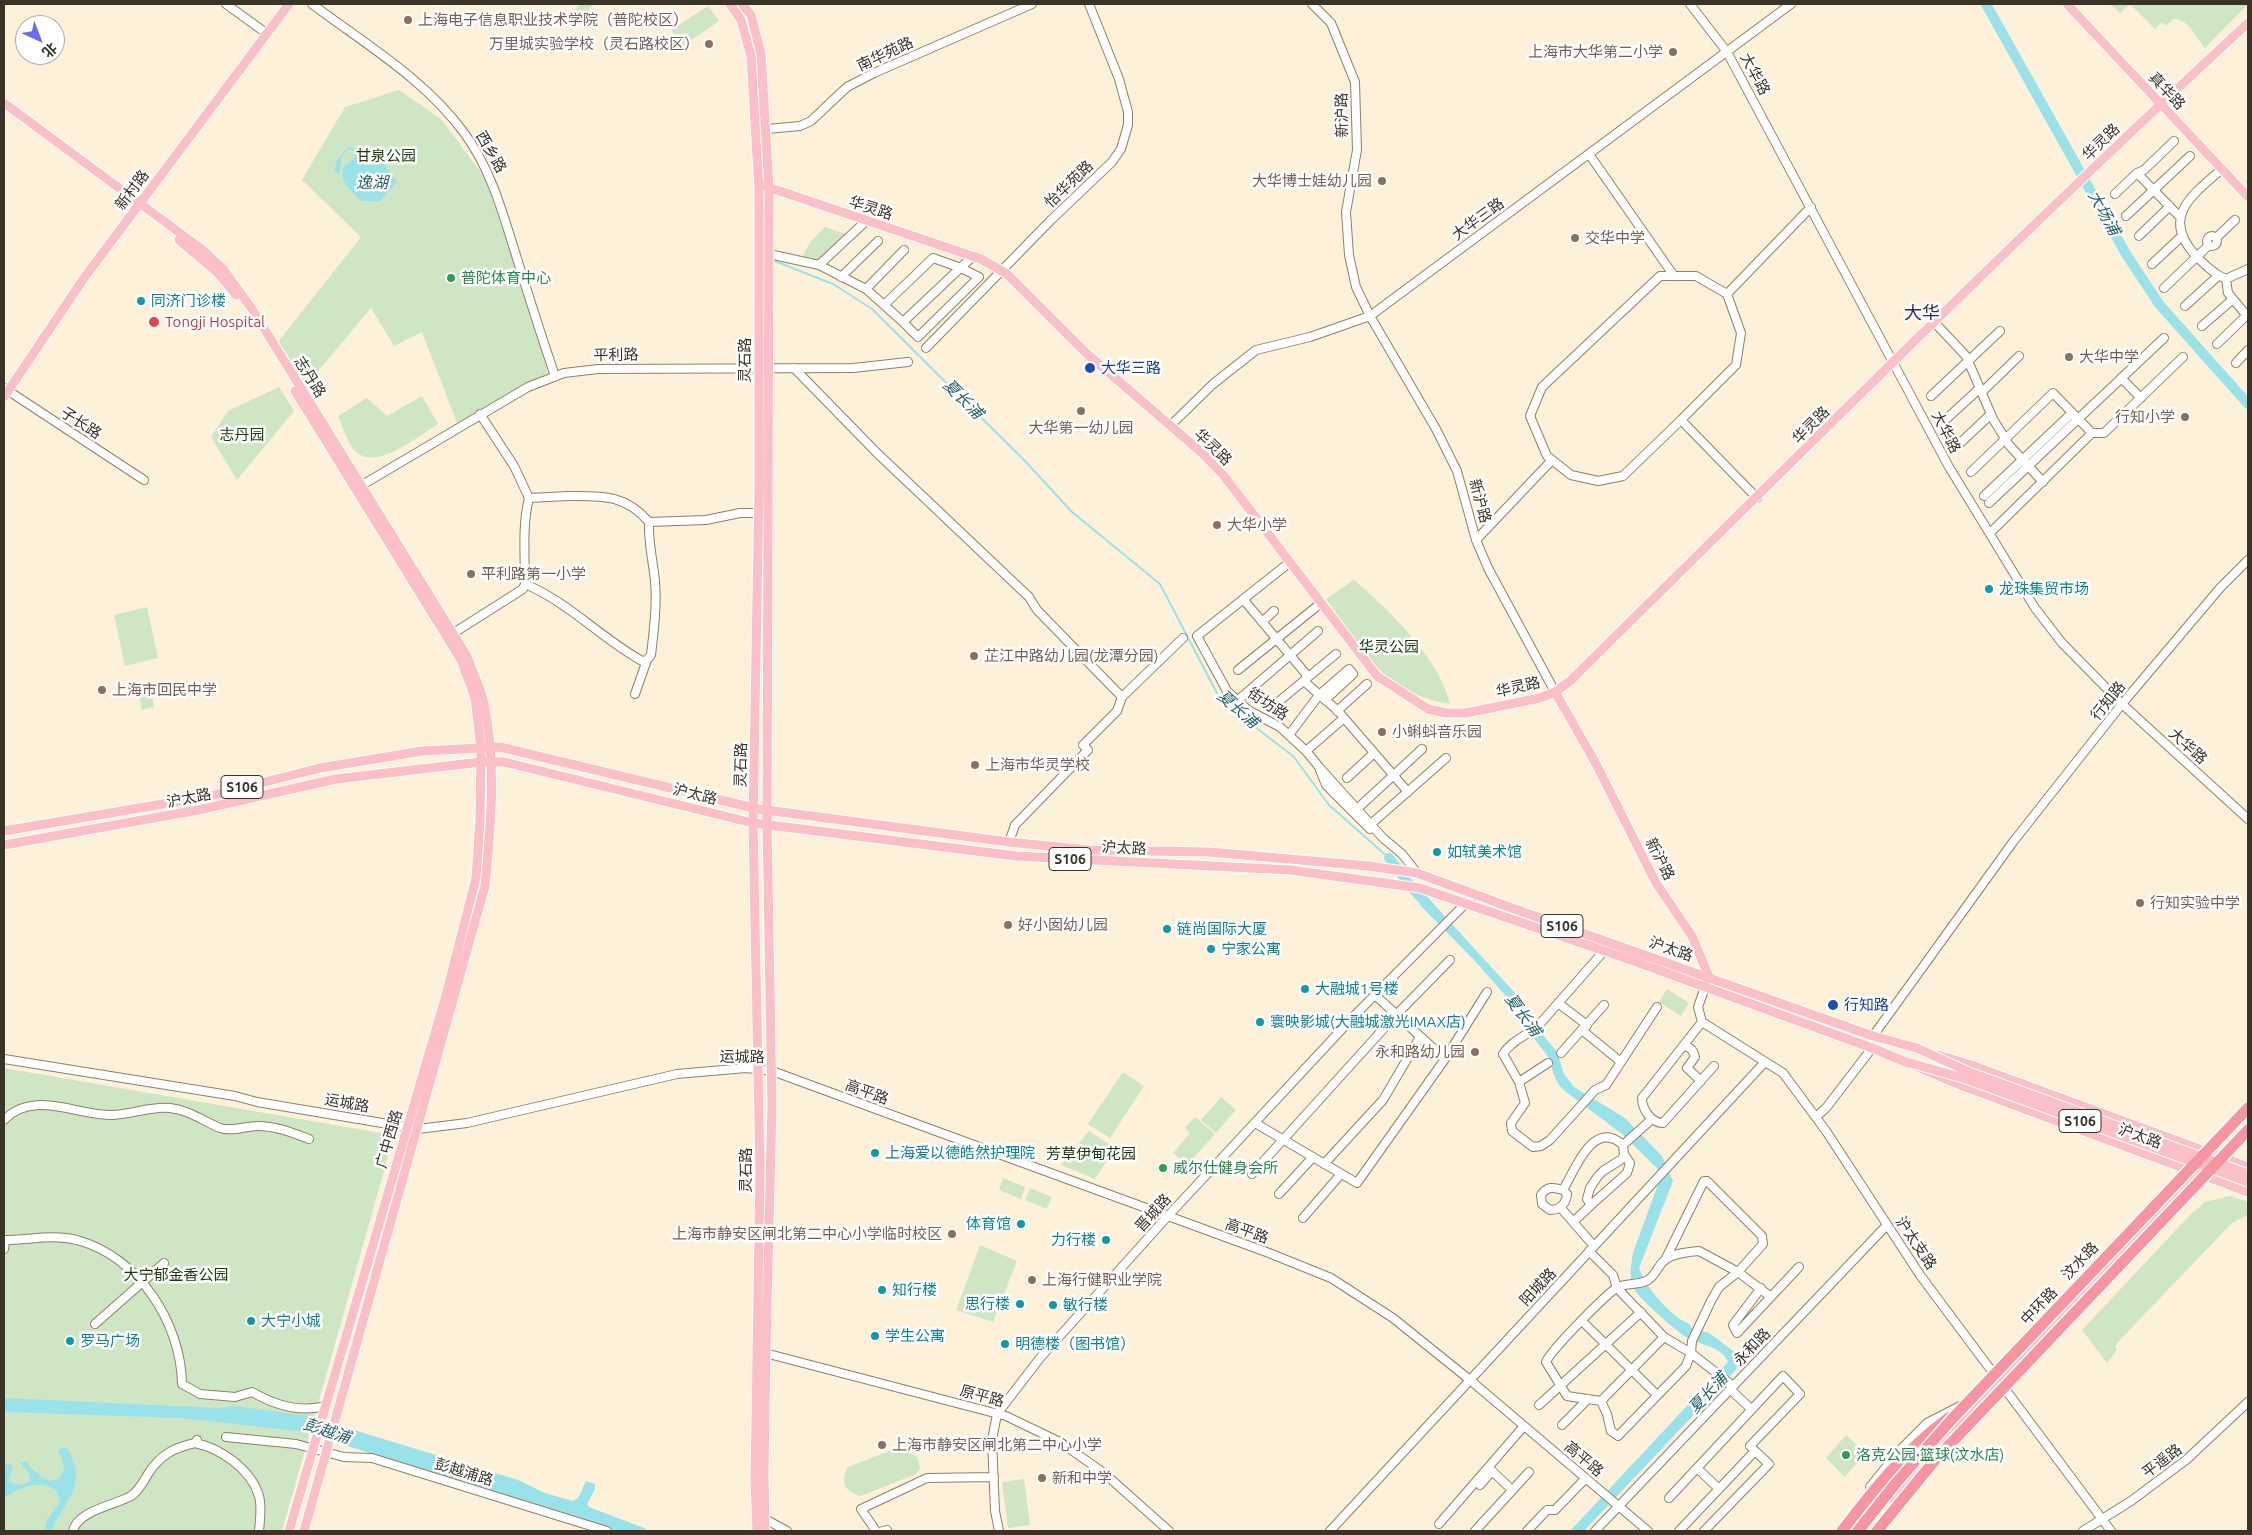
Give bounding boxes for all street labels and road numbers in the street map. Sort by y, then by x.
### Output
street label: 南华苑路 [854,33,916,75]
street label: 大华路 [1736,50,1774,98]
street label: 真华路 [2145,68,2189,114]
street label: 新沪路 [1333,92,1351,138]
street label: 华灵路 [2079,120,2123,164]
street label: 西乡路 [472,128,510,176]
street label: 怡华苑路 [1041,157,1097,211]
street label: 新村路 [111,167,153,213]
street label: 华灵路 [847,192,895,224]
street label: 大华三路 [1448,194,1508,244]
street label: 灵石路 [736,338,754,382]
street label: 平利路 [593,346,639,364]
street label: 志丹路 [290,353,330,401]
street label: 子长路 [57,403,105,443]
street label: 华灵路 [1789,403,1833,447]
street label: 大华路 [1928,408,1964,456]
street label: 华灵路 [1191,425,1235,469]
street label: 新沪路 [1465,477,1495,525]
street label: 华灵路 [1494,673,1542,701]
street label: 行知路 [2087,678,2129,724]
street label: 街坊路 [1244,684,1292,724]
street label: 大华路 [2165,724,2211,768]
street label: 灵石路 [732,742,750,788]
road number: S106 [221,776,263,799]
street label: 沪太路 [671,780,719,808]
street label: 沪太路 [165,785,213,811]
street label: 新沪路 [1642,835,1678,883]
street label: 沪太路 [1101,838,1147,858]
road number: S106 [1049,848,1091,871]
road number: S106 [1541,914,1583,938]
street label: 沪太路 [1647,933,1695,965]
street label: 运城路 [719,1048,765,1066]
street label: 高平路 [843,1076,891,1108]
street label: 运城路 [323,1090,371,1116]
street label: 广中西路 [372,1108,406,1170]
road number: S106 [2059,1110,2101,1132]
street label: 沪太路 [2116,1120,2164,1152]
street label: 灵石路 [737,1148,755,1192]
street label: 晋城路 [1131,1190,1175,1236]
street label: 沪太支路 [1892,1213,1940,1273]
street label: 高平路 [1223,1215,1271,1247]
street label: 汶水路 [2058,1239,2102,1283]
street label: 阳城路 [1516,1264,1560,1310]
street label: 中环路 [2017,1284,2061,1328]
street label: 永和路 [1730,1325,1774,1369]
street label: 原平路 [958,1381,1006,1411]
street label: 高平路 [1561,1438,1607,1480]
street label: 平遥路 [2139,1440,2185,1482]
street label: 彭越浦路 [433,1455,495,1489]

